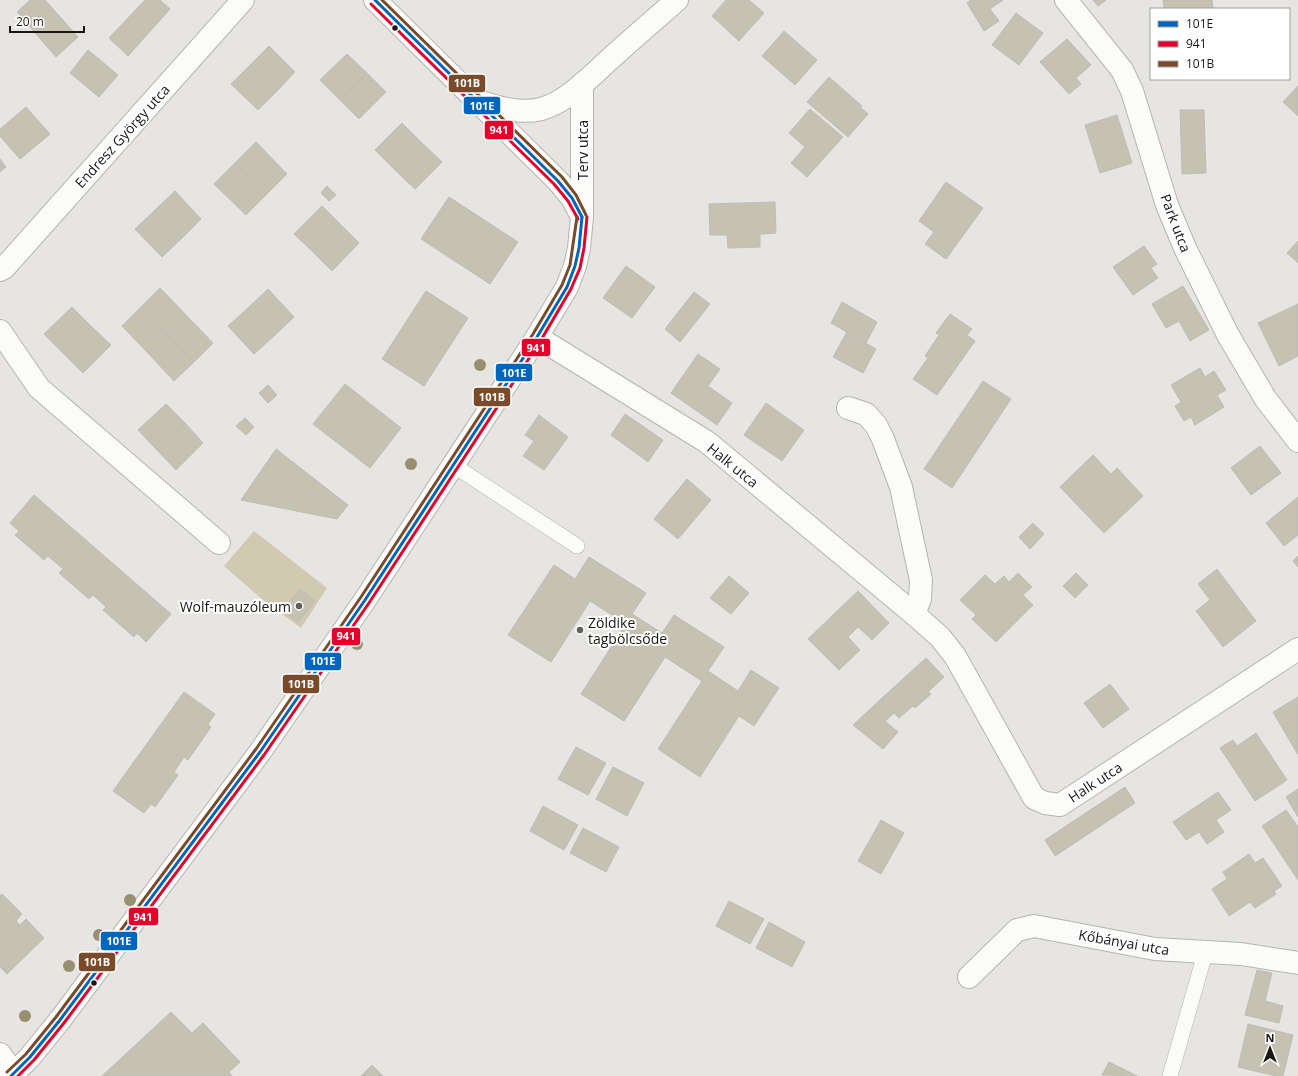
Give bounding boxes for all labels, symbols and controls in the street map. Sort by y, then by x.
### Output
scale bar [10,8,84,34]
legend [1150,8,1290,80]
text: 20 m [16,13,44,30]
text: 101E [1186,15,1213,32]
unlabelled marker [390,23,400,33]
text: 941 [1186,35,1207,52]
text: 101B [1186,55,1215,72]
line badge: 101B [448,74,486,93]
text: 101B [454,75,480,90]
street label: Endresz György utca [70,80,174,192]
line badge: 101E [463,96,501,115]
text: 101E [469,98,495,113]
line badge: 941 [484,120,514,140]
street label: Terv utca [573,120,592,180]
text: 941 [490,122,508,137]
street label: Park utca [1156,191,1196,255]
line badge: 941 [521,338,551,357]
text: 941 [527,340,545,355]
line badge: 101E [495,363,533,382]
text: 101E [501,365,527,380]
line badge: 101B [473,387,511,407]
text: 101B [479,389,505,404]
street label: Halk utca [703,439,763,491]
place label: Wolf-mauzóleum [180,597,291,616]
marker: Wolf-mauzóleum [294,601,304,611]
place label: Zöldike tagbölcsőde [588,613,667,648]
marker: Zöldike tagbölcsőde [575,625,585,635]
line badge: 941 [331,627,361,646]
text: 941 [337,628,355,643]
line badge: 101E [304,652,342,671]
text: 101E [310,653,336,668]
line badge: 101B [282,674,320,694]
text: 101B [288,676,314,691]
street label: Halk utca [1064,758,1126,806]
line badge: 941 [128,907,159,926]
text: 941 [134,909,152,924]
street label: Kőbányai utca [1077,925,1171,959]
line badge: 101E [100,931,138,951]
text: 101E [106,933,132,948]
line badge: 101B [78,952,116,972]
text: 101B [84,954,110,969]
unlabelled marker [89,978,99,988]
north arrow [1250,1028,1290,1068]
text: N [1266,1030,1274,1045]

